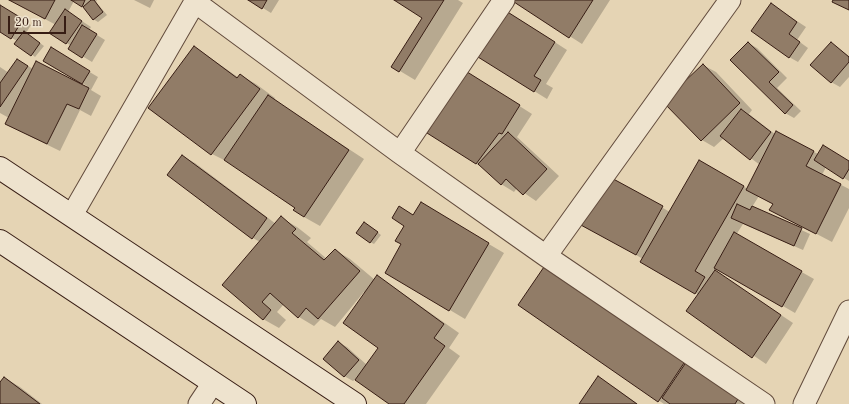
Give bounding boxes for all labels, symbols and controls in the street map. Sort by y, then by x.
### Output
scale bar [10,8,68,34]
text: 20 m [15,17,42,29]

